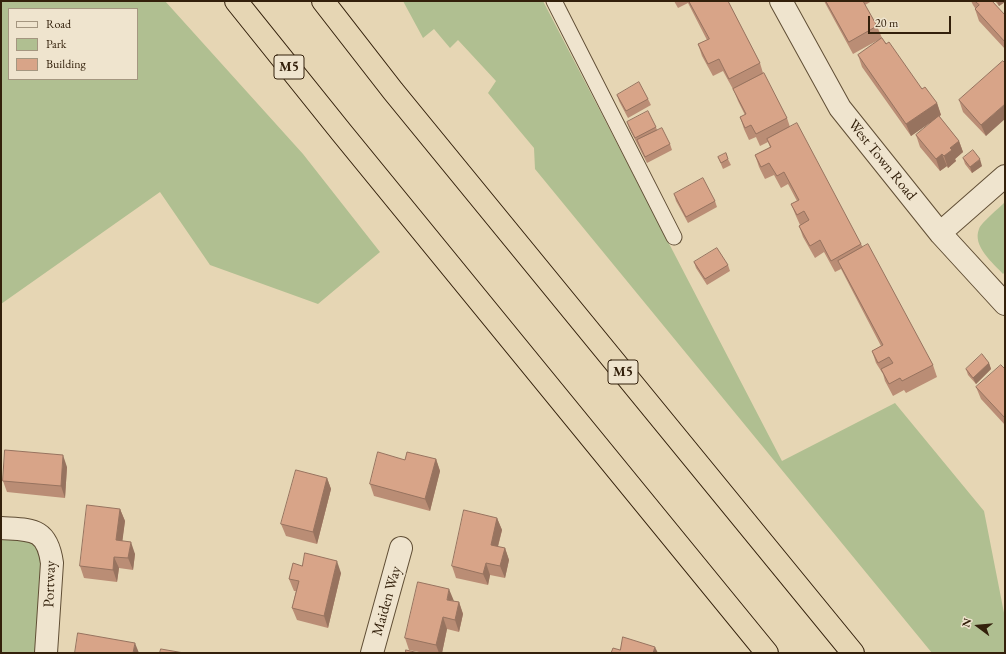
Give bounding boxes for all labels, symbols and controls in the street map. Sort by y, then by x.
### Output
legend [8,8,138,80]
scale bar [870,8,953,34]
text: 20 m [875,15,898,31]
text: Road [46,16,71,32]
text: Park [46,36,66,52]
road number: M5 [274,55,304,79]
text: Building [46,56,86,72]
street label: West Town Road [844,116,920,204]
road number: M5 [608,360,638,384]
street label: Portway [40,560,60,608]
street label: Maiden Way [368,564,406,638]
north arrow [958,606,998,646]
text: N [959,616,974,629]

